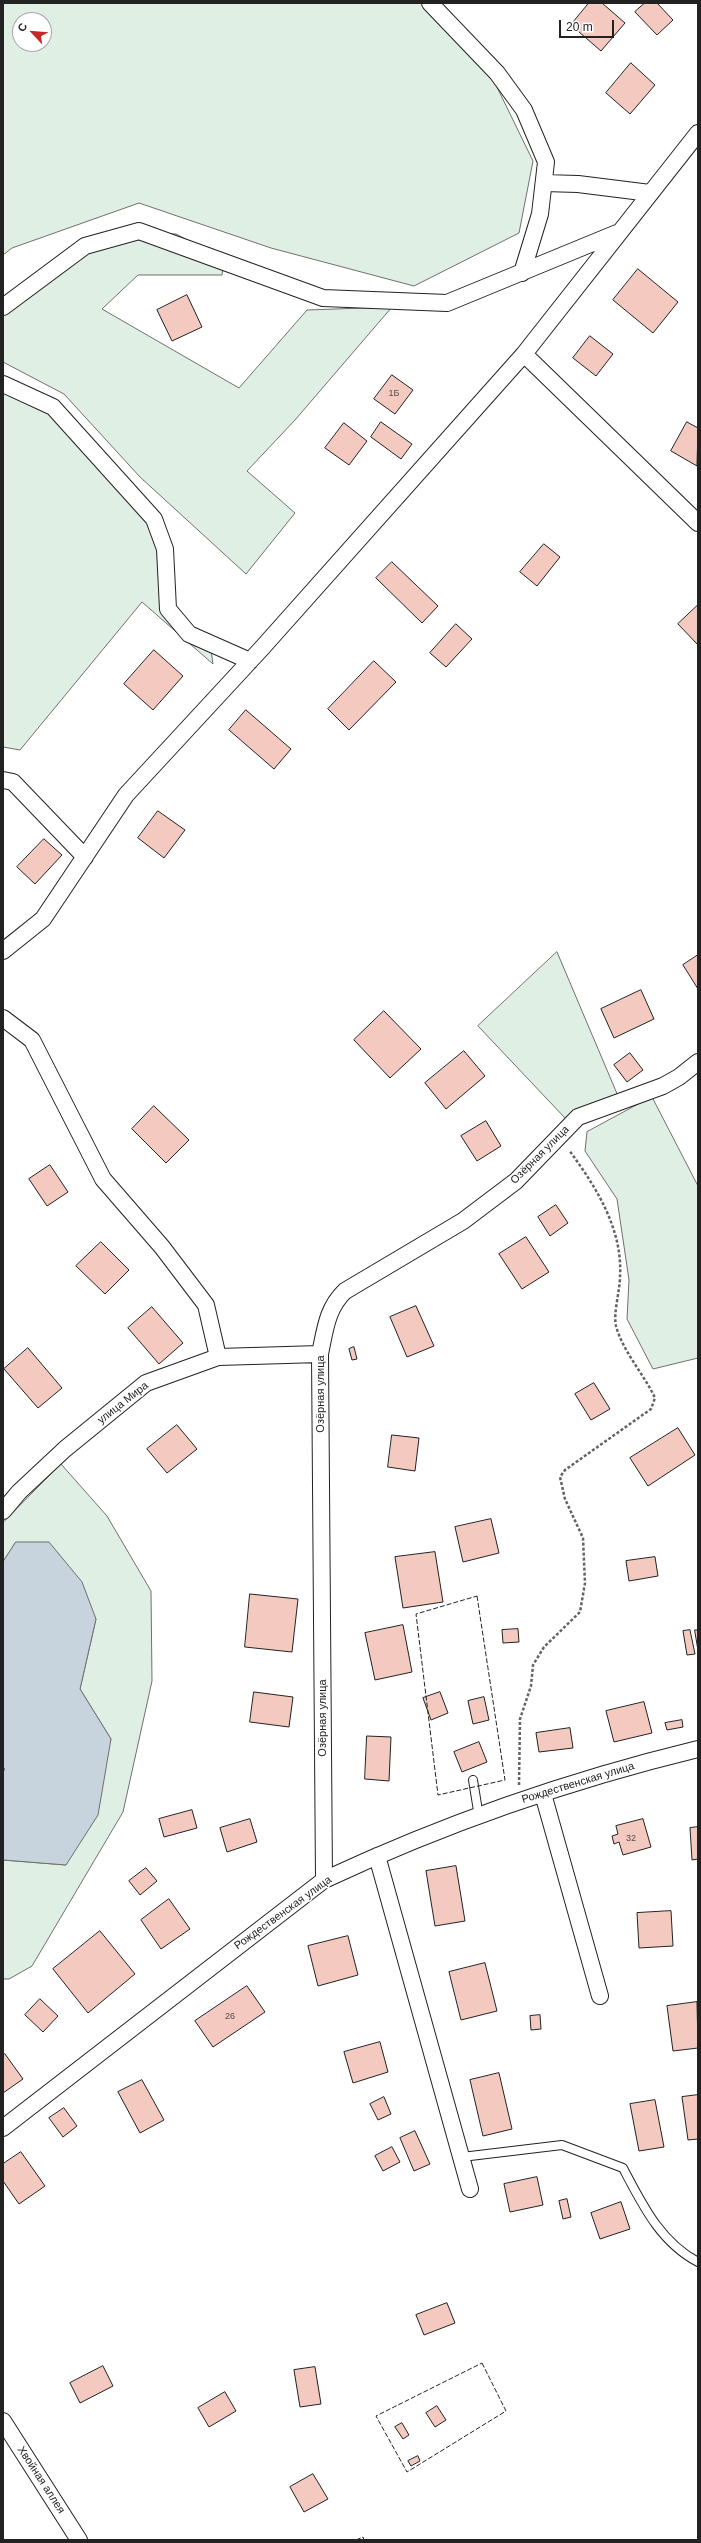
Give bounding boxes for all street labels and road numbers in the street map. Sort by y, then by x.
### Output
street label: Озёрная улица [508,1123,572,1187]
street label: Озёрная улица [314,1355,328,1433]
street label: улица Мира [95,1379,151,1427]
street label: Озёрная улица [316,1679,330,1757]
street label: Рождественская улица [520,1760,636,1806]
street label: Рождественская улица [232,1873,334,1953]
street label: Хвойная аллея [14,2444,68,2516]

